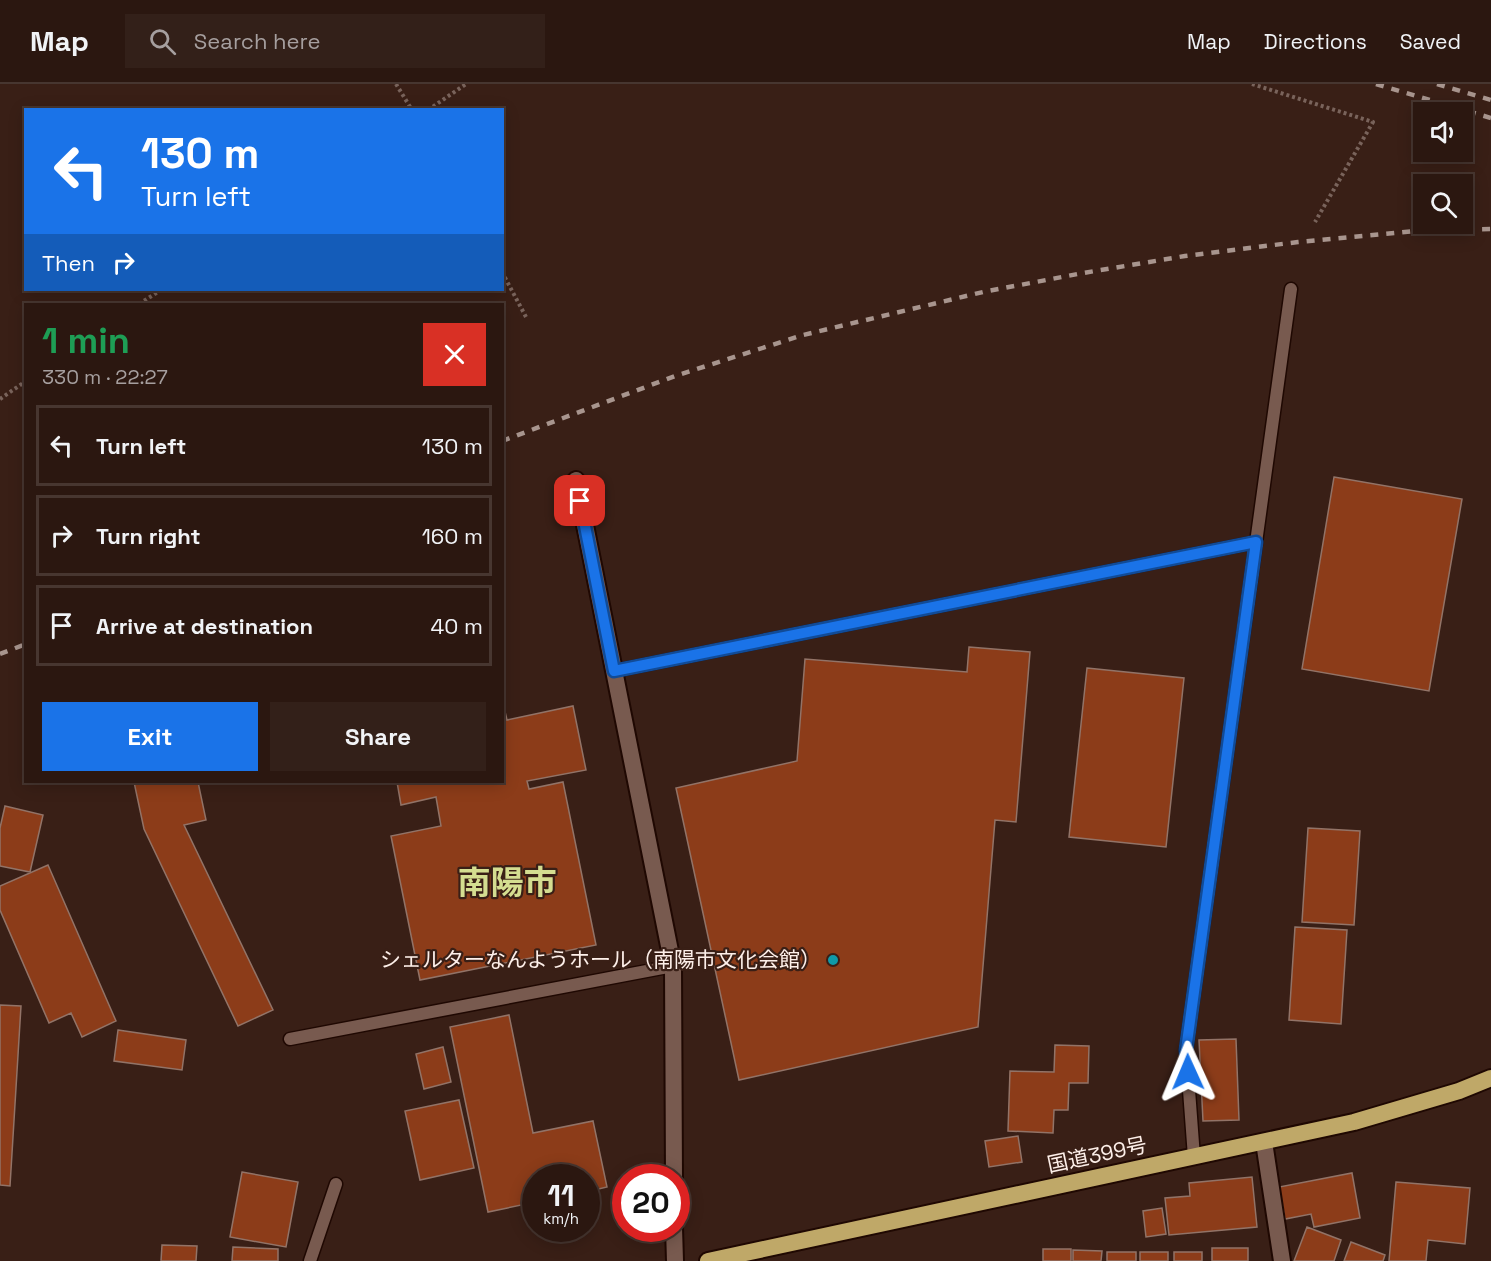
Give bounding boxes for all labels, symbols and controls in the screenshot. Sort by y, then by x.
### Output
search box [125,14,545,68]
text: Map [30,23,89,59]
icon: search [146,25,179,58]
text: Search here [194,27,321,55]
text: Map [1187,28,1231,55]
text: Directions [1264,28,1367,55]
text: Saved [1400,28,1461,55]
map controls [1413,102,1473,234]
button: sound [1413,102,1473,162]
text: 130 m [141,127,259,180]
icon: left [42,132,120,210]
button: search [1413,174,1473,234]
text: Turn left [141,179,251,214]
icon: right [107,246,140,279]
text: Then [42,249,95,277]
text: 1 min [42,318,130,364]
button: close [423,323,486,386]
text: 330 m · 22:27 [42,364,168,390]
icon: left [45,429,78,462]
text: Turn left [96,432,186,460]
text: 130 m [422,432,483,460]
pin [554,475,605,526]
icon: arrive [563,484,596,517]
icon: right [45,519,78,552]
text: Turn right [96,522,201,550]
text: 160 m [422,522,483,550]
icon: arrive [45,609,78,642]
text: Arrive at destination [96,612,313,640]
text: 40 m [431,612,483,640]
button: Exit [42,702,258,771]
button: Share [270,702,486,771]
district label: 南陽市 [458,862,557,904]
place label: シェルターなんようホール（南陽市文化会館） [380,946,821,973]
marker: シェルターなんようホール（南陽市文化会館） [826,953,840,967]
position arrow [1156,1040,1220,1104]
street label: 国道399号 [1045,1131,1149,1178]
speed limit sign: 20 [612,1164,690,1242]
text: 11 [547,1176,575,1215]
text: km/h [543,1209,579,1228]

